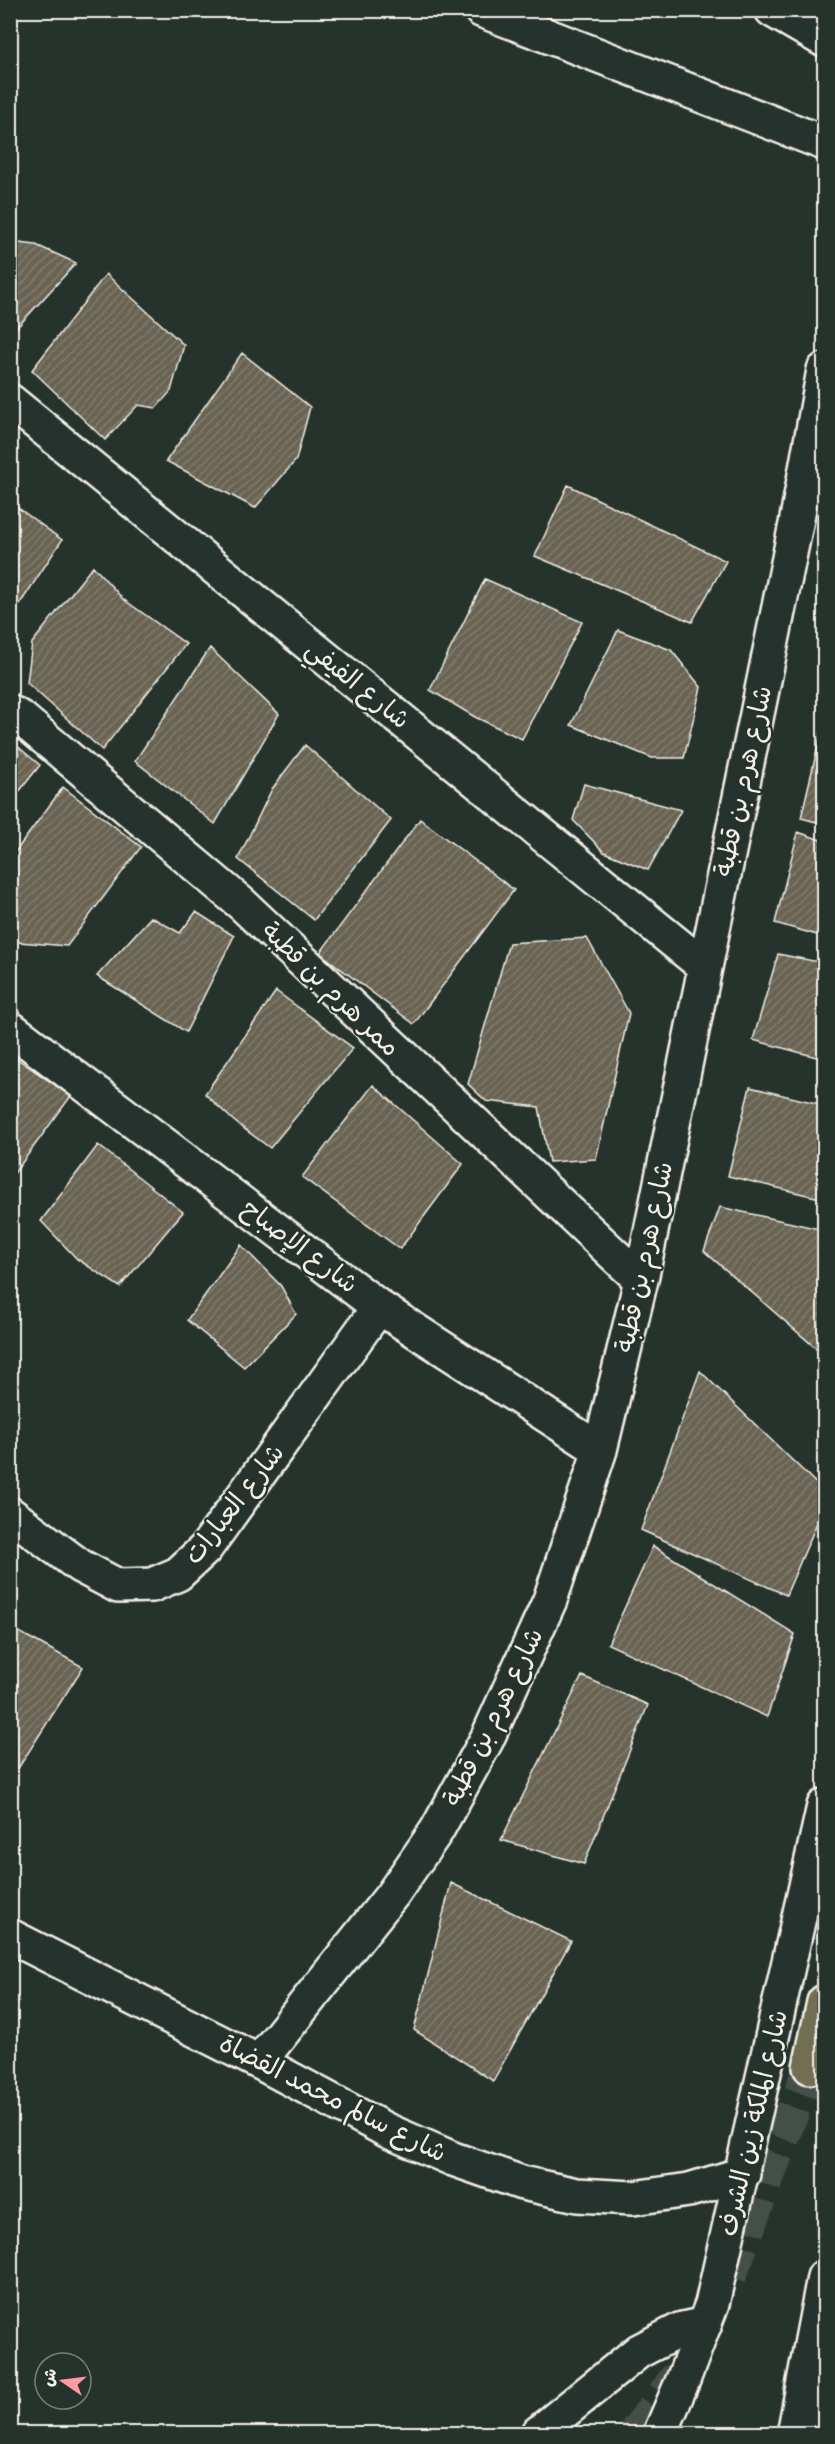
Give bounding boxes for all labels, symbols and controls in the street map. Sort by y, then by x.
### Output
street label: شارع الفيفي [295,632,417,741]
street label: شارع هرم بن قطبة [707,683,782,880]
street label: ممر هرم بن قطبة [253,915,407,1066]
street label: شارع هرم بن قطبة [608,1159,683,1356]
street label: شارع الإصباح [234,1191,365,1301]
street label: شارع العبارات [177,1437,292,1572]
street label: شارع هرم بن قطبة [436,1622,553,1813]
street label: شارع الملكة زين الشرف [711,2007,796,2240]
street label: شارع سالم محمد القضاة [212,2026,452,2172]
north arrow [33,2351,93,2411]
text: ش [38,2367,61,2389]

